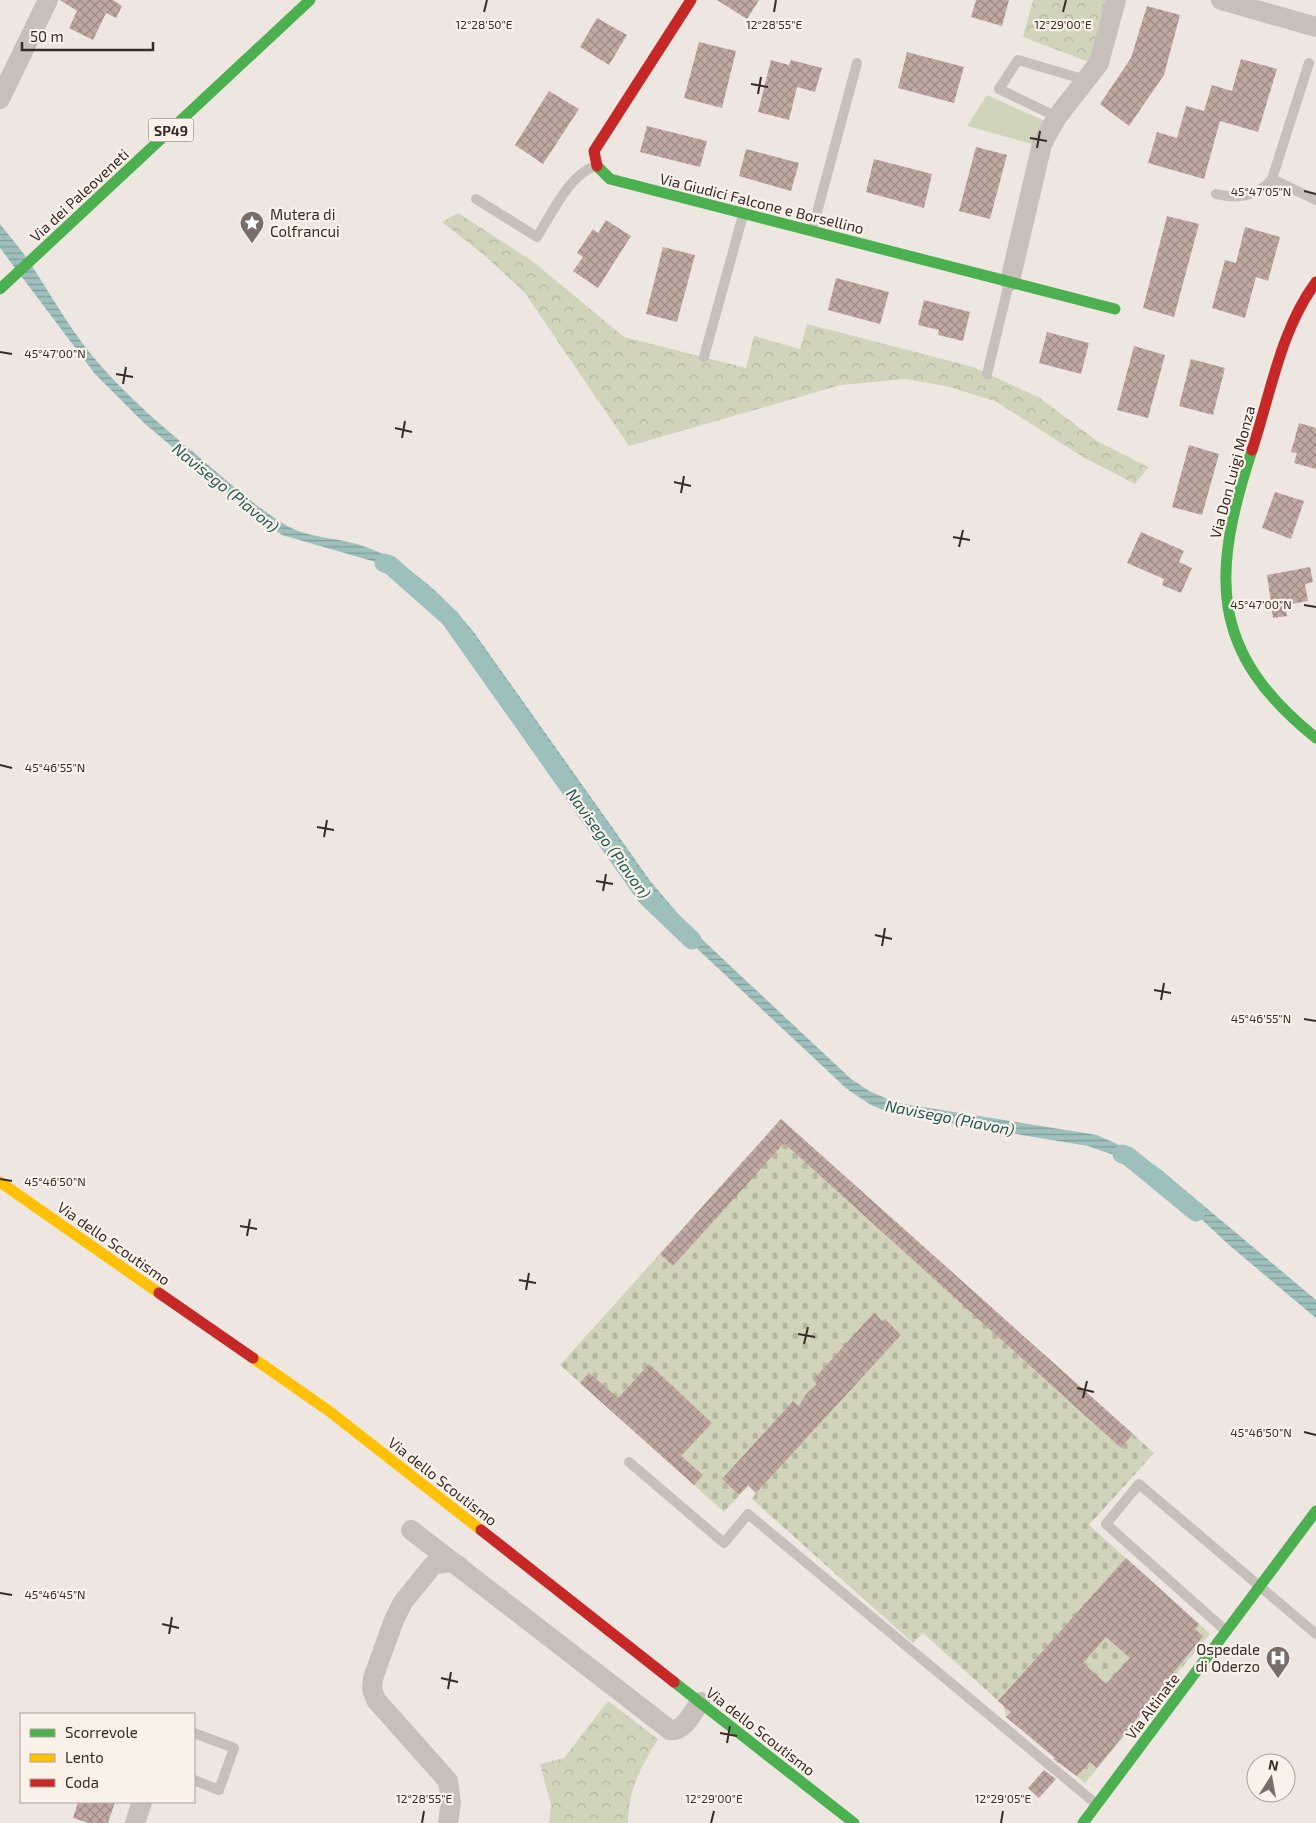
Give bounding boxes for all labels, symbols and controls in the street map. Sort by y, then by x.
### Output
text: 12°28'50"E [455,17,513,31]
text: 12°28'55"E [746,17,802,31]
text: 12°29'00"E [1034,17,1092,31]
scale bar [22,20,154,52]
text: 50 m [30,27,64,45]
road number: SP49 [148,118,194,142]
street label: Via dei Paleoveneti [26,145,132,245]
street label: Via Giudici Falcone e Borsellino [658,169,866,237]
text: 45°47'05"N [1231,184,1291,198]
place label: Mutera di Colfrancui [270,205,340,240]
place icon: Mutera di Colfrancui [239,210,265,244]
text: 45°47'00"N [24,346,86,360]
street label: Via Don Luigi Monza [1206,404,1258,540]
water label: Navisego (Piavon) [169,438,283,536]
text: 45°47'00"N [1230,597,1292,611]
text: 45°46'55"N [25,760,85,774]
water label: Navisego (Piavon) [563,784,655,902]
text: 45°46'55"N [1231,1011,1291,1025]
water label: Navisego (Piavon) [884,1095,1016,1139]
text: 45°46'50"N [24,1174,86,1188]
street label: Via dello Scoutismo [54,1197,174,1289]
text: 45°46'50"N [1230,1425,1292,1439]
street label: Via dello Scoutismo [385,1433,501,1529]
text: 45°46'45"N [24,1587,86,1601]
place label: Ospedale di Oderzo [1195,1640,1260,1675]
hospital icon: Ospedale di Oderzo [1265,1645,1291,1679]
street label: Via Altinate [1121,1669,1183,1743]
street label: Via dello Scoutismo [703,1683,819,1779]
legend [20,1713,195,1803]
text: Scorrevole [65,1723,138,1741]
text: Lento [65,1748,104,1766]
north arrow [1246,1753,1296,1803]
text: N [1267,1755,1280,1774]
text: Coda [65,1773,99,1791]
text: 12°28'55"E [396,1791,452,1805]
text: 12°29'00"E [685,1791,743,1805]
text: 12°29'05"E [975,1791,1032,1805]

